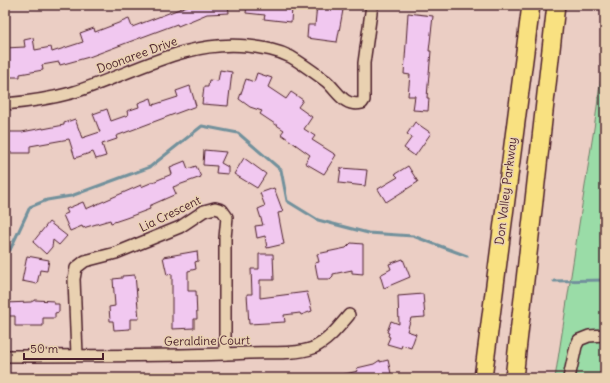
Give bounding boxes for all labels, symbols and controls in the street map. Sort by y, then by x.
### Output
street label: Doonaree Drive [95,33,179,76]
street label: Don Valley Parkway [491,136,520,246]
street label: Lia Crescent [137,192,203,235]
street label: Geraldine Court [164,332,250,349]
scale bar [24,335,103,361]
text: 50 m [30,341,59,356]

